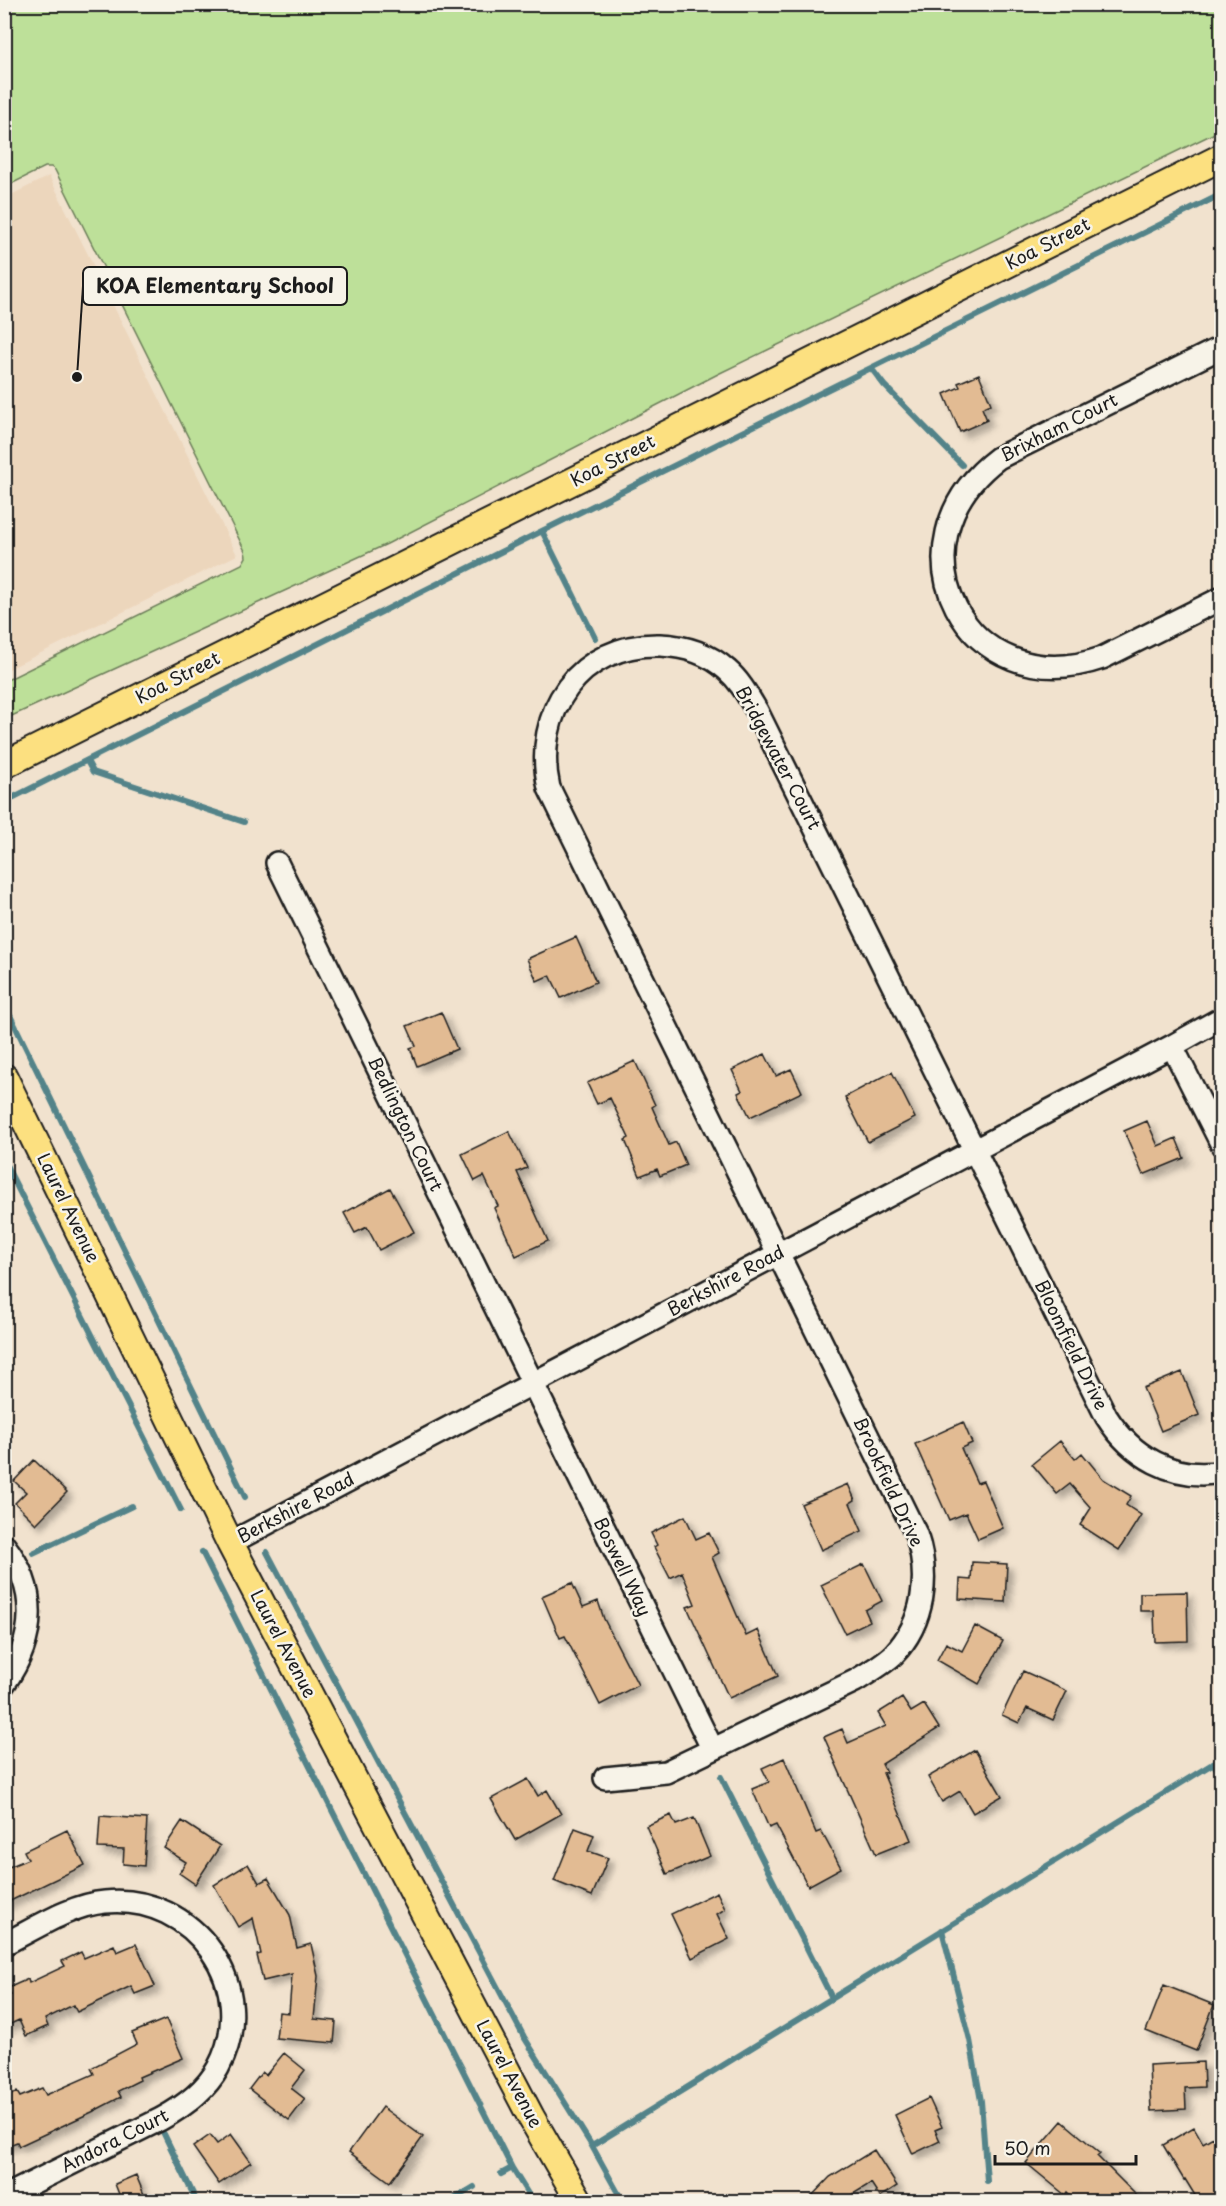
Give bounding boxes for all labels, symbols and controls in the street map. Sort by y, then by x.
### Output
street label: Koa Street [1000,210,1094,276]
callout: KOA Elementary School [83,267,347,305]
text: KOA Elementary School [96,270,334,300]
street label: Brixham Court [995,385,1122,468]
street label: Koa Street [565,427,659,493]
street label: Koa Street [130,644,224,710]
street label: Bridgewater Court [730,681,829,834]
street label: Bedlington Court [362,1051,451,1195]
street label: Laurel Avenue [31,1148,108,1267]
street label: Berkshire Road [662,1237,789,1322]
street label: Bloomfield Drive [1029,1274,1116,1414]
street label: Brookfield Drive [847,1412,931,1551]
street label: Berkshire Road [232,1464,359,1549]
street label: Boswell Way [588,1512,659,1620]
street label: Laurel Avenue [244,1584,324,1702]
street label: Laurel Avenue [470,2014,550,2132]
street label: Andora Court [56,2101,173,2178]
scale bar [995,2128,1136,2166]
text: 50 m [1004,2134,1051,2161]

